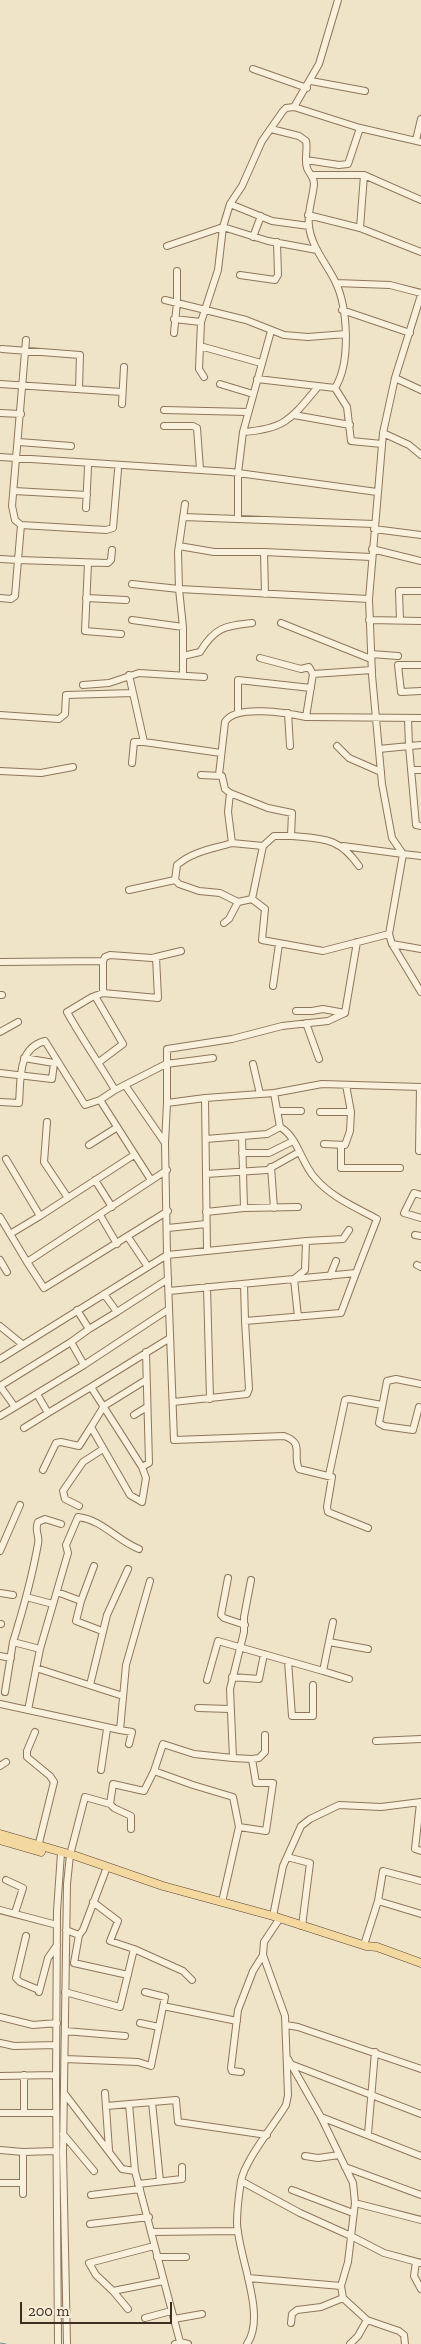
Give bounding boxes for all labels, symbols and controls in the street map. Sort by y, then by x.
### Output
scale bar [22,2292,175,2324]
text: 200 m [28,2302,69,2320]

